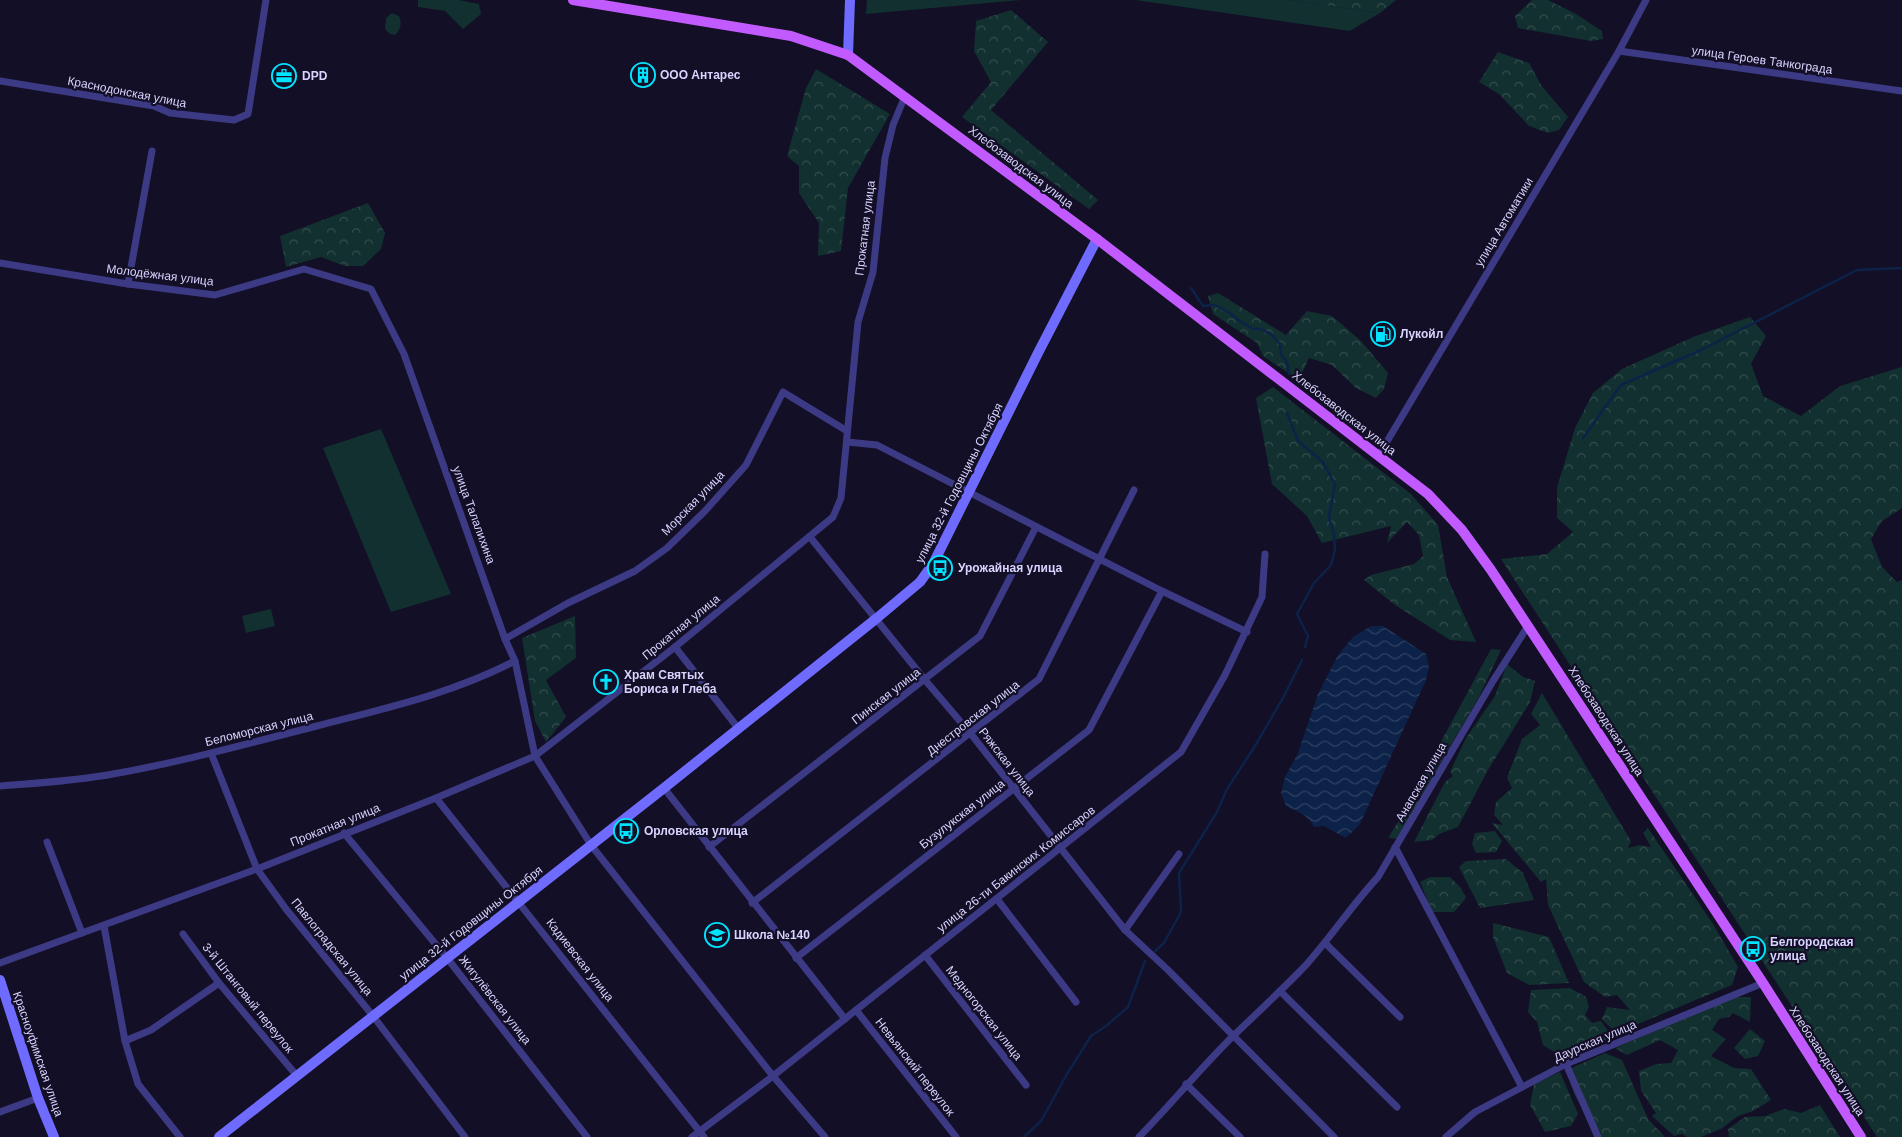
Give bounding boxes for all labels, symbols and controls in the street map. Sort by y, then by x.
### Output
street label: улица Героев Танкограда [1691,43,1834,77]
building icon: ООО Антарес [630,62,656,88]
office icon: DPD [271,63,297,89]
place label: ООО Антарес [660,68,741,82]
place label: DPD [302,69,328,83]
street label: Краснодонская улица [66,74,188,110]
street label: Хлебозаводская улица [966,123,1077,211]
street label: улица Автоматики [1472,175,1536,269]
street label: Прокатная улица [852,179,878,276]
street label: Молодёжная улица [106,261,215,289]
fuel station icon: Лукойл [1370,321,1396,347]
place label: Лукойл [1400,327,1443,341]
street label: Хлебозаводская улица [1289,368,1399,458]
street label: улица 32-й Годовщины Октября [912,401,1006,565]
street label: улица Талалихина [450,464,498,566]
street label: Морская улица [659,468,728,538]
bus stop icon: Урожайная улица [927,555,953,581]
place label: Урожайная улица [958,561,1063,575]
street label: Прокатная улица [639,591,723,662]
street label: Хлебозаводская улица [1565,664,1647,779]
street label: Пинская улица [849,665,923,727]
place label: Храм Святых Бориса и Глеба [624,668,717,696]
church icon: Храм Святых Бориса и Глеба [593,669,619,695]
street label: Днестровская улица [924,677,1022,758]
street label: Беломорская улица [204,709,315,749]
street label: Ряжская улица [976,725,1038,799]
street label: Анапская улица [1393,740,1449,824]
street label: Бузулукская улица [917,776,1008,852]
street label: Прокатная улица [288,800,382,849]
street label: улица 26-ти Бакинских Комиссаров [934,803,1098,935]
bus stop icon: Орловская улица [613,818,639,844]
place label: Орловская улица [644,824,748,838]
street label: улица 32-й Годовщины Октября [397,863,545,983]
street label: Павлоградская улица [289,896,376,999]
street label: Кадиевская улица [543,916,617,1004]
school or university icon: Школа №140 [704,922,730,948]
place label: Школа №140 [734,928,810,942]
place label: Белгородская улица [1770,935,1853,963]
bus stop icon: Белгородская улица [1740,936,1766,962]
street label: 3-й Штанговый переулок [199,940,297,1056]
street label: Жигулёвская улица [456,953,534,1047]
street label: Медногорская улица [943,963,1025,1063]
street label: Красноуфимская улица [10,990,66,1119]
street label: Хлебозаводская улица [1786,1004,1868,1119]
street label: Невьянский переулок [872,1015,958,1119]
street label: Даурская улица [1552,1017,1639,1065]

